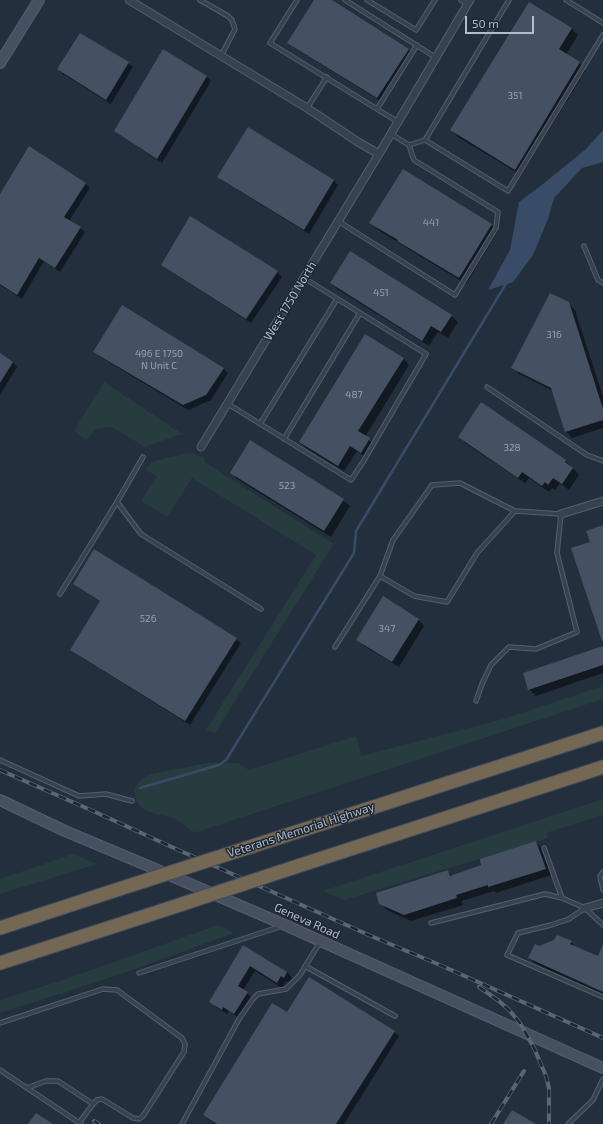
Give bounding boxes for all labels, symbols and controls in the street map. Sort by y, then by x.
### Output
scale bar [467,8,536,34]
text: 50 m [472,16,499,30]
house number: 351 [508,90,522,102]
house number: 441 [423,217,439,229]
street label: West 1750 North [261,259,319,343]
house number: 451 [373,287,389,299]
house number: 316 [546,329,562,341]
house number: 496 E 1750 N Unit C [135,348,183,372]
house number: 487 [345,389,363,401]
house number: 328 [503,442,521,454]
house number: 523 [279,480,295,492]
house number: 526 [140,613,156,625]
house number: 347 [379,623,395,635]
street label: Veterans Memorial Highway [226,799,376,861]
street label: Geneva Road [272,900,342,942]

